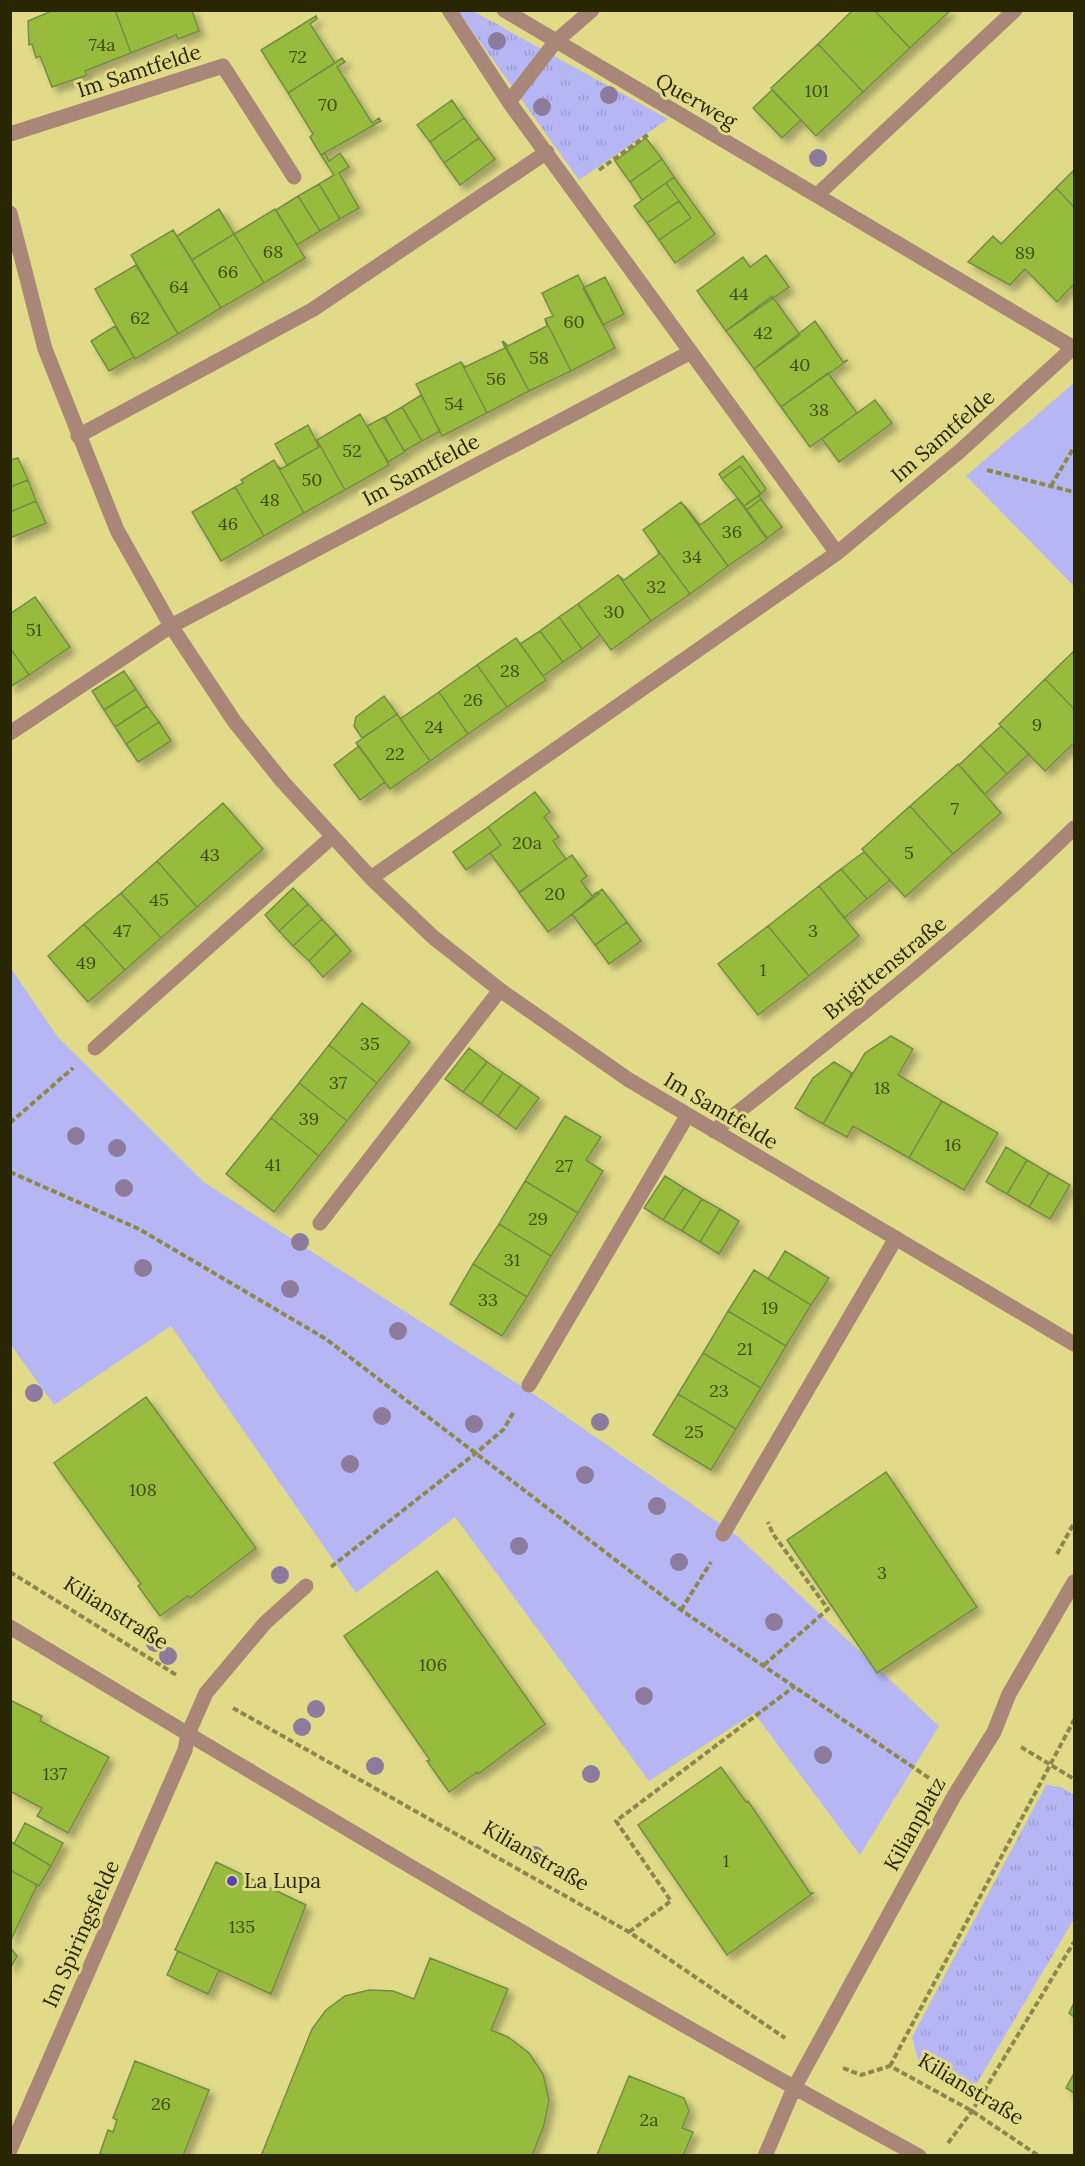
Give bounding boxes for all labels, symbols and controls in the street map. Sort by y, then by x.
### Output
house number: 74a [88,33,116,56]
street label: Im Samtfelde [73,38,204,103]
house number: 72 [289,45,307,68]
street label: Querweg [651,67,742,135]
house number: 101 [805,79,829,102]
house number: 70 [318,93,338,116]
house number: 68 [263,240,283,263]
house number: 89 [1015,241,1035,264]
house number: 66 [218,260,238,283]
house number: 64 [169,275,189,298]
house number: 44 [729,282,749,305]
house number: 62 [130,306,150,329]
house number: 60 [563,310,585,333]
house number: 42 [753,321,773,344]
house number: 58 [529,346,549,369]
house number: 40 [790,353,810,376]
house number: 56 [486,367,506,390]
street label: Im Samtfelde [885,383,1000,488]
house number: 54 [444,392,464,415]
house number: 38 [809,398,829,421]
street label: Im Samtfelde [358,427,484,512]
house number: 52 [342,439,362,462]
house number: 50 [302,468,323,491]
house number: 48 [260,488,280,511]
house number: 46 [218,512,238,535]
house number: 36 [722,520,742,543]
house number: 34 [682,545,702,568]
house number: 32 [646,575,666,598]
house number: 30 [603,600,625,623]
house number: 51 [26,618,42,641]
house number: 28 [500,659,520,682]
house number: 26 [463,688,483,711]
house number: 9 [1032,713,1042,736]
house number: 24 [424,715,444,738]
house number: 22 [385,742,405,765]
house number: 7 [951,797,959,820]
house number: 20a [512,831,542,854]
house number: 5 [904,841,914,864]
house number: 43 [200,843,220,866]
house number: 20 [545,882,565,905]
house number: 45 [149,888,169,911]
street label: Brigittenstraße [818,910,952,1025]
house number: 47 [113,919,131,942]
house number: 3 [808,919,818,942]
house number: 49 [76,951,96,974]
house number: 1 [760,958,766,981]
house number: 35 [360,1032,380,1055]
street label: Im Samtfelde [659,1066,783,1155]
house number: 37 [329,1071,347,1094]
house number: 18 [874,1076,890,1099]
house number: 39 [299,1107,319,1130]
house number: 16 [945,1133,961,1156]
house number: 41 [265,1153,281,1176]
house number: 27 [555,1154,573,1177]
house number: 29 [528,1207,548,1230]
house number: 31 [504,1248,520,1271]
house number: 33 [478,1288,498,1311]
house number: 19 [762,1296,778,1319]
house number: 21 [737,1337,753,1360]
house number: 23 [709,1379,729,1402]
house number: 25 [684,1420,704,1443]
house number: 108 [129,1478,157,1501]
house number: 3 [877,1561,887,1584]
street label: Kilianstraße [59,1570,174,1655]
house number: 106 [419,1653,447,1676]
house number: 137 [43,1762,67,1785]
street label: Kilianplatz [878,1772,951,1875]
street label: Kilianstraße [478,1814,594,1897]
house number: 1 [723,1849,729,1872]
street label: Im Spiringsfelde [36,1856,125,2012]
place label: La Lupa [244,1867,321,1894]
marker: La Lupa [225,1874,239,1888]
house number: 135 [229,1915,255,1938]
street label: Kilianstraße [913,2046,1029,2131]
house number: 26 [151,2092,171,2115]
house number: 2a [640,2108,658,2131]

